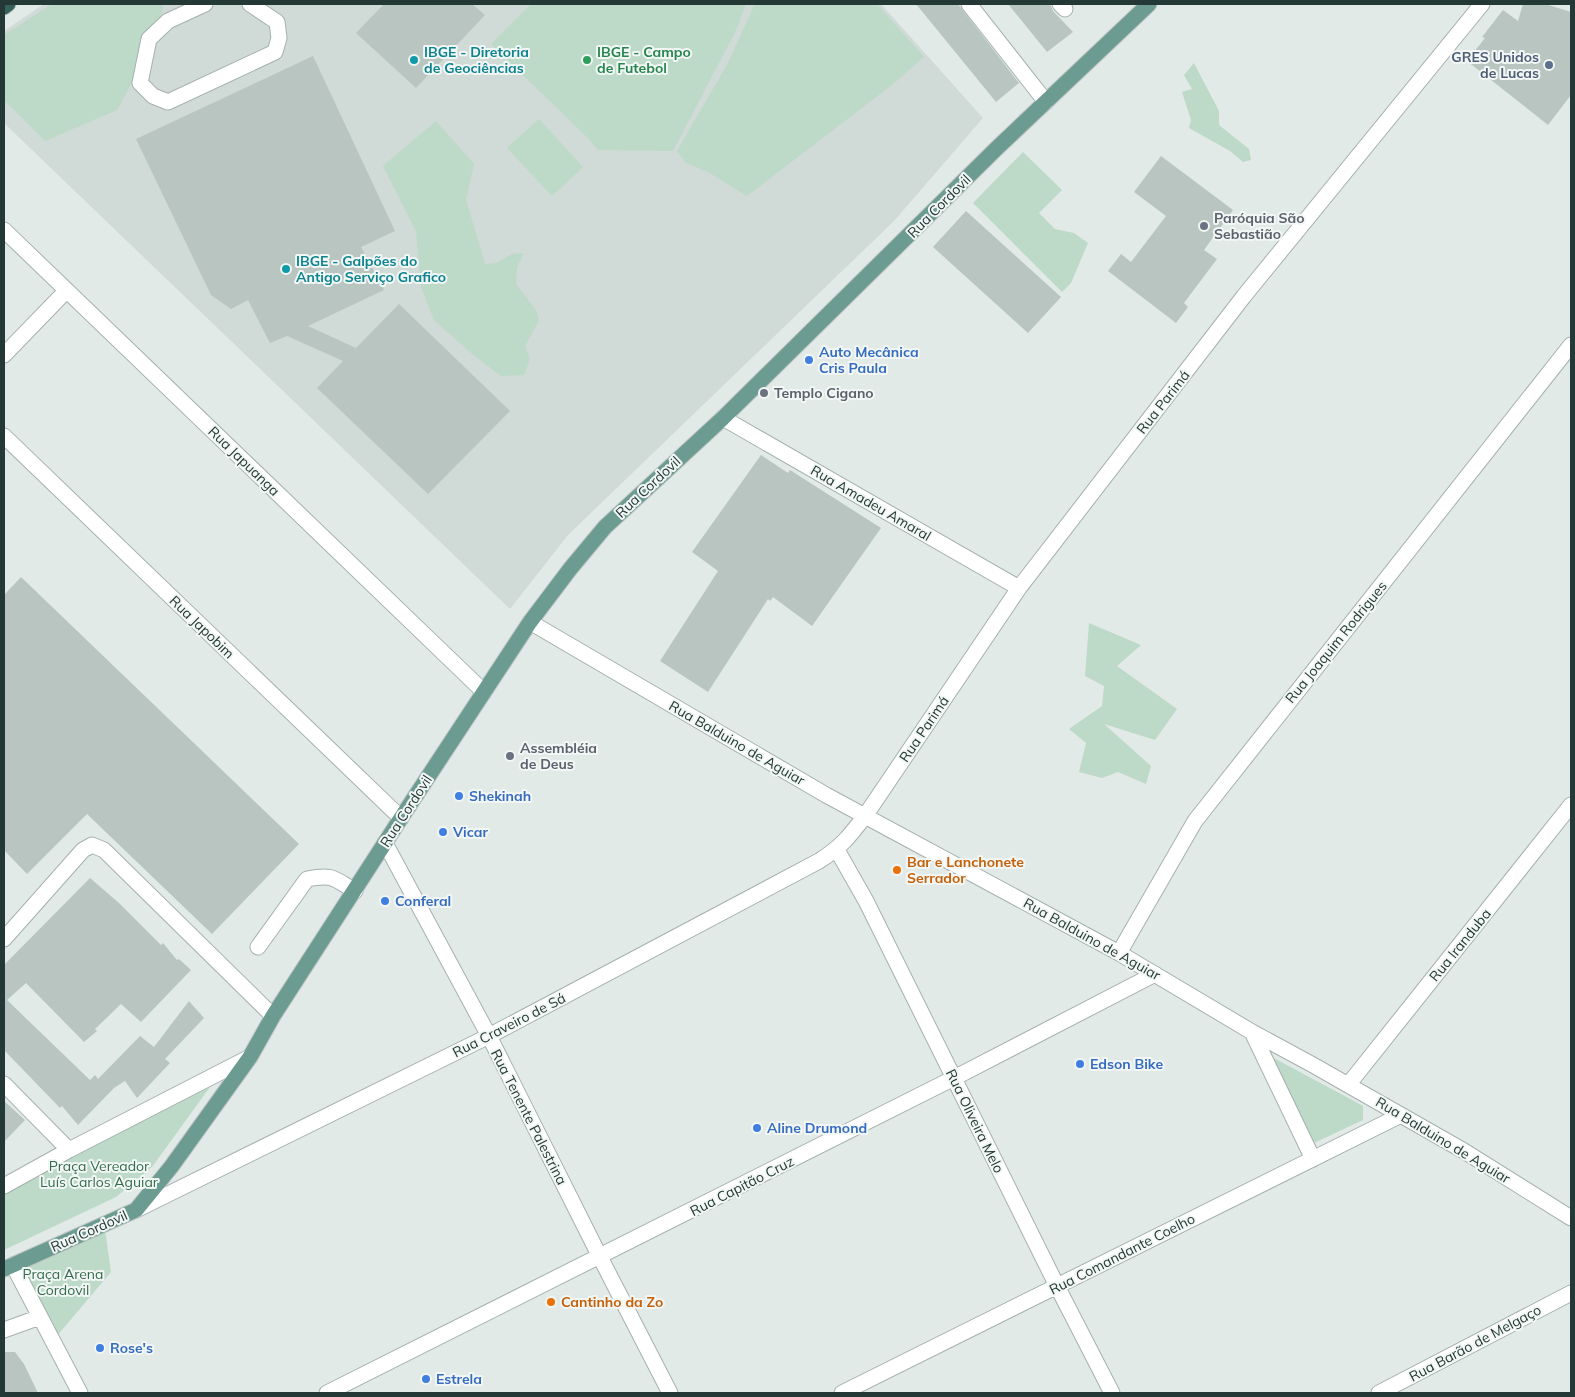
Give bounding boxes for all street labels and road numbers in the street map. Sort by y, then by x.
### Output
street label: Rua Cordovil [904,171,974,241]
street label: Rua Parimá [1132,366,1194,438]
street label: Rua Japuanga [204,422,284,500]
street label: Rua Cordovil [612,452,684,522]
street label: Rua Amadeu Amaral [807,461,935,545]
street label: Rua Joaquim Rodrigues [1281,577,1391,707]
street label: Rua Japobim [166,592,238,662]
street label: Rua Parimá [895,692,953,766]
street label: Rua Balduino de Aguiar [666,697,809,790]
street label: Rua Cordovil [376,772,436,850]
street label: Rua Balduino de Aguiar [1020,894,1164,985]
street label: Rua Iranduba [1425,905,1495,985]
street label: Rua Craveiro de Sá [449,989,569,1061]
street label: Rua Tenente Palestrina [487,1046,571,1188]
street label: Rua Oliveira Melo [942,1066,1008,1176]
street label: Rua Balduino de Aguiar [1372,1093,1514,1188]
street label: Rua Capitão Cruz [687,1152,797,1220]
street label: Rua Cordovil [48,1206,130,1256]
street label: Rua Comandante Coelho [1046,1209,1198,1299]
street label: Rua Barão de Melgaço [1406,1301,1544,1385]

